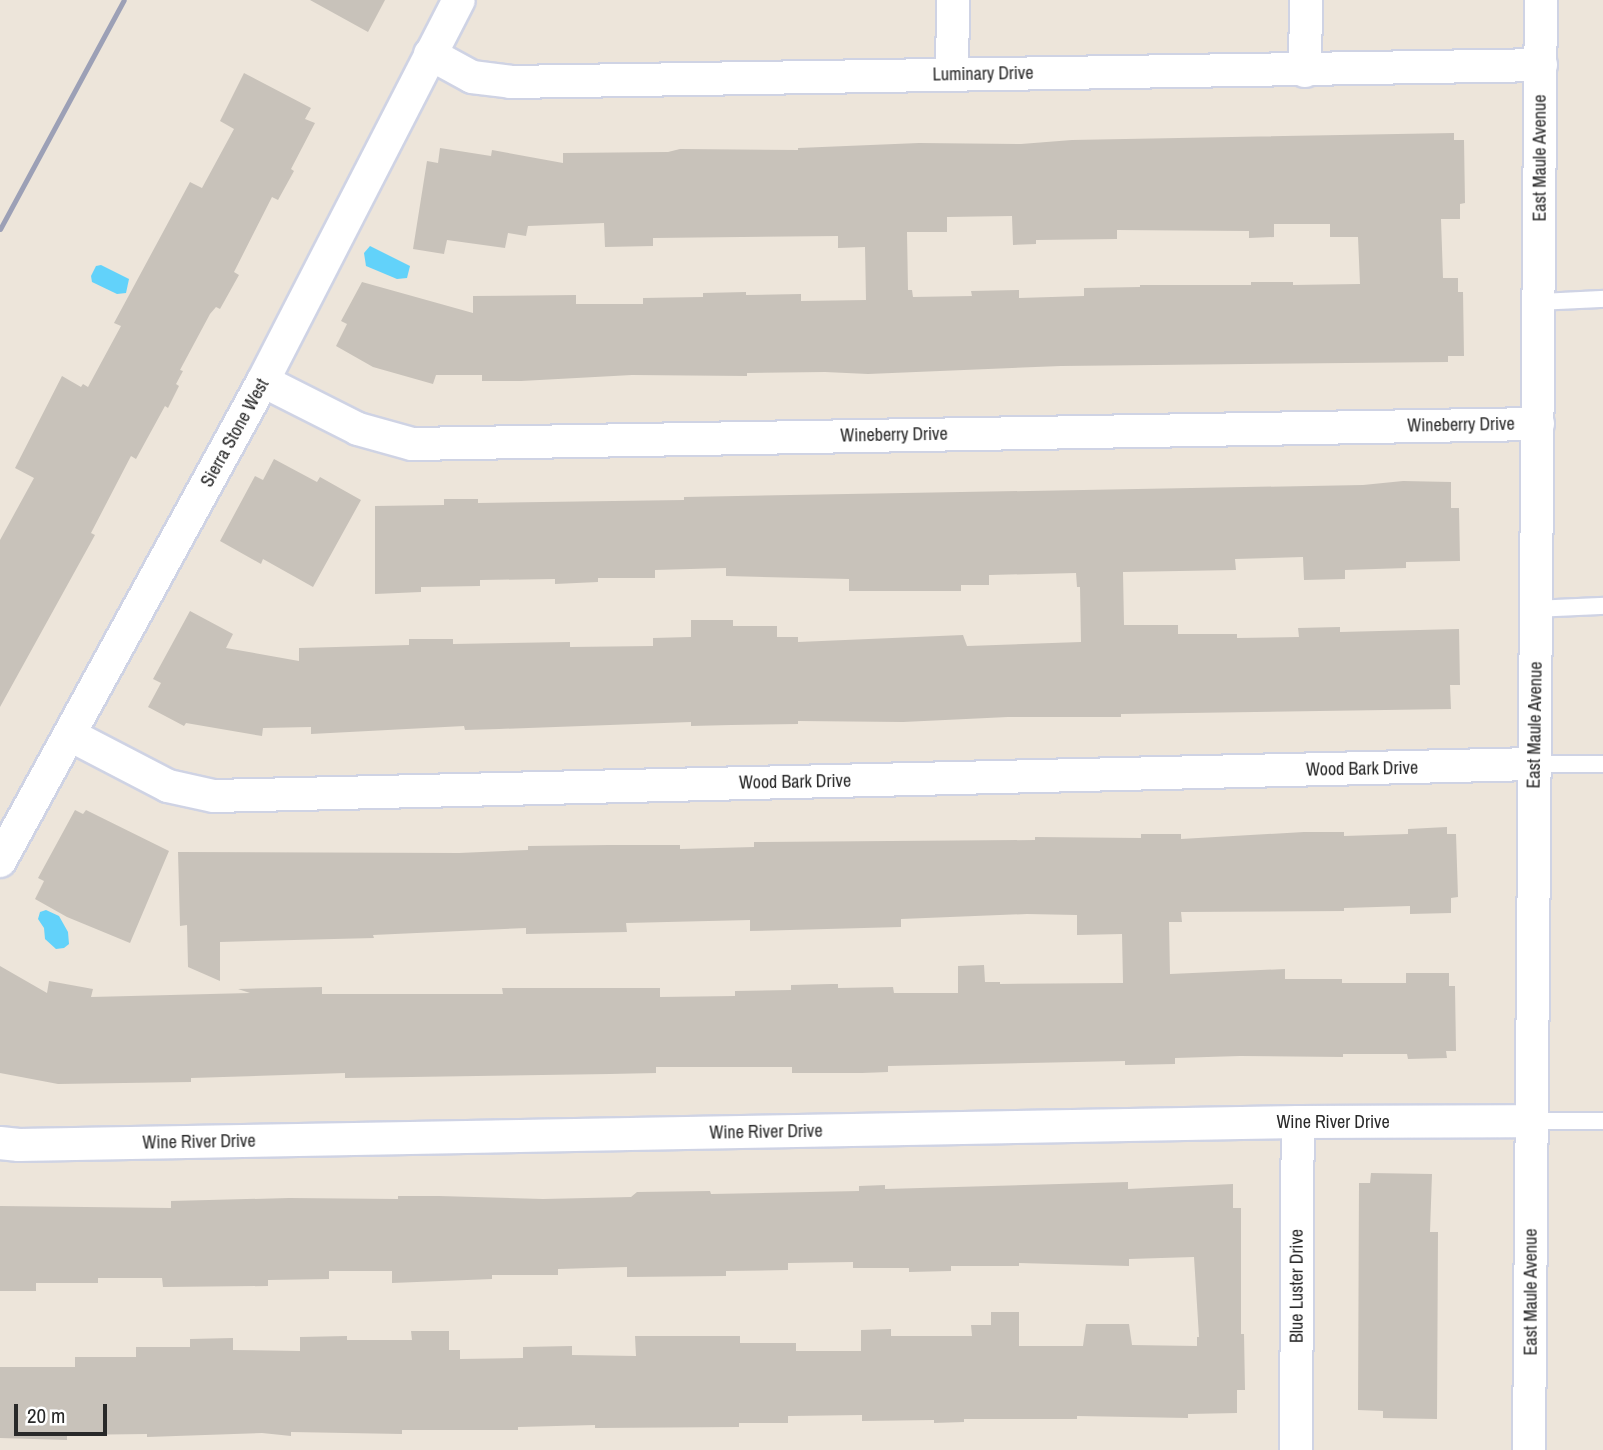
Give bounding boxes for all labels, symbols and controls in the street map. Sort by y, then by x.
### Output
street label: Luminary Drive [932,62,1034,86]
street label: East Maule Avenue [1529,94,1551,222]
street label: Sierra Stone West [196,375,274,491]
street label: Wineberry Drive [1407,413,1515,437]
street label: Wineberry Drive [840,423,948,447]
street label: East Maule Avenue [1523,661,1547,789]
street label: Wood Bark Drive [1306,757,1418,781]
street label: Wood Bark Drive [739,770,851,794]
street label: Wine River Drive [1276,1111,1390,1133]
street label: Wine River Drive [709,1120,823,1144]
street label: Wine River Drive [142,1130,256,1154]
street label: East Maule Avenue [1520,1228,1542,1356]
street label: Blue Luster Drive [1286,1229,1308,1343]
scale bar [18,1390,110,1434]
text: 20 m [27,1401,65,1430]

